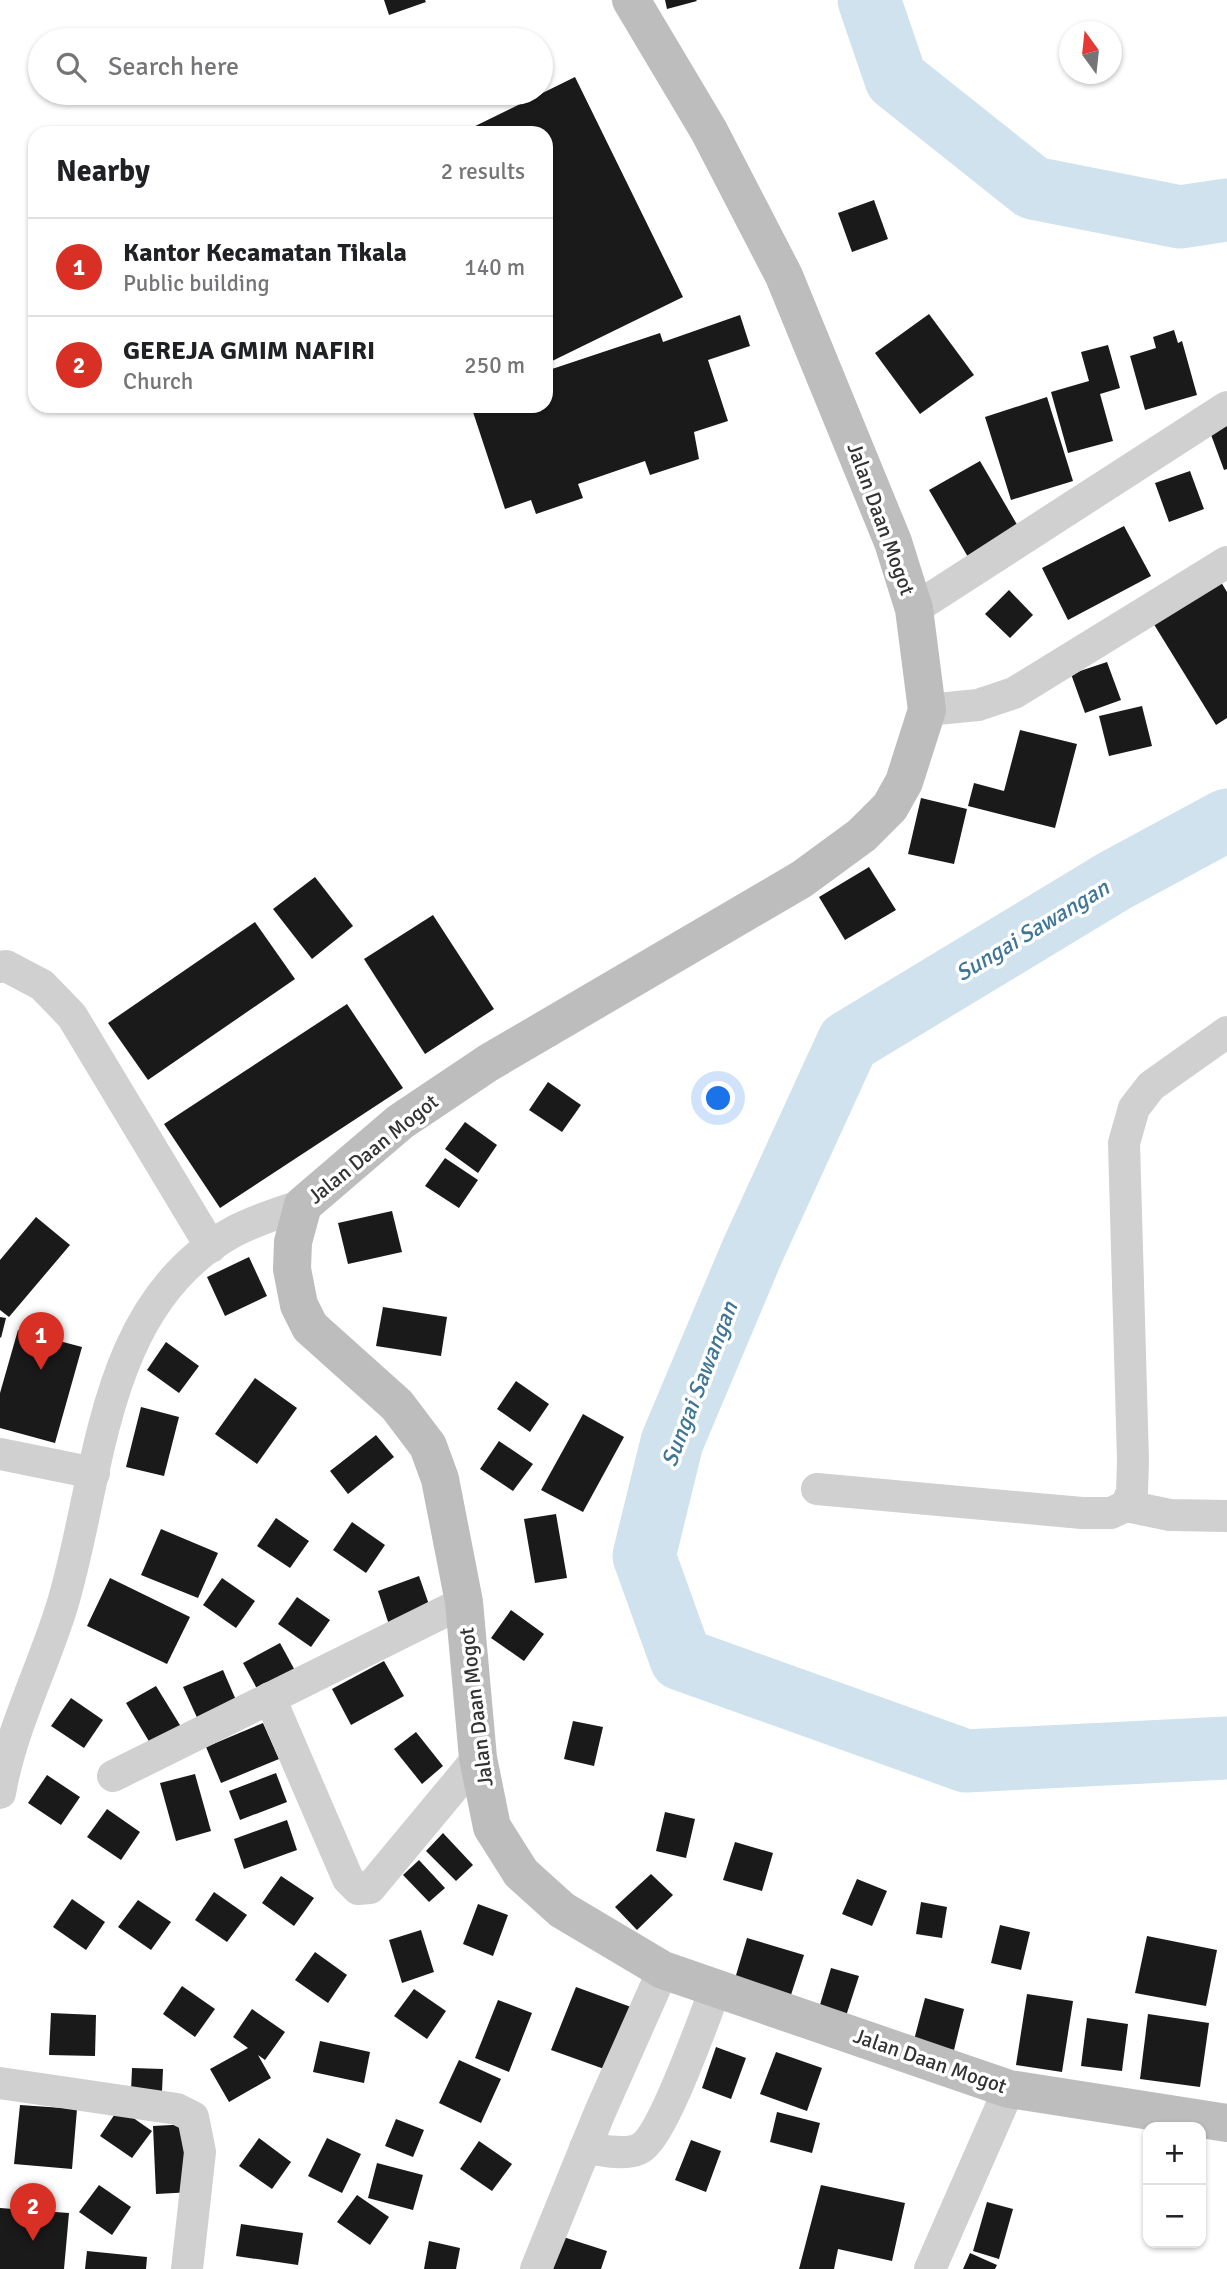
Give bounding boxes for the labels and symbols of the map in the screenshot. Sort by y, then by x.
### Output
north arrow [1059,21,1122,84]
street label: Jalan Daan Mogot [841,439,921,599]
water label: Sungai Sawangan [950,872,1116,988]
your location [701,1081,735,1115]
street label: Jalan Daan Mogot [303,1088,443,1210]
water label: Sungai Sawangan [655,1296,745,1471]
pin: 1 [18,1312,64,1370]
street label: Jalan Daan Mogot [453,1626,499,1788]
street label: Jalan Daan Mogot [850,2023,1010,2099]
pin: 2 [10,2183,56,2241]

